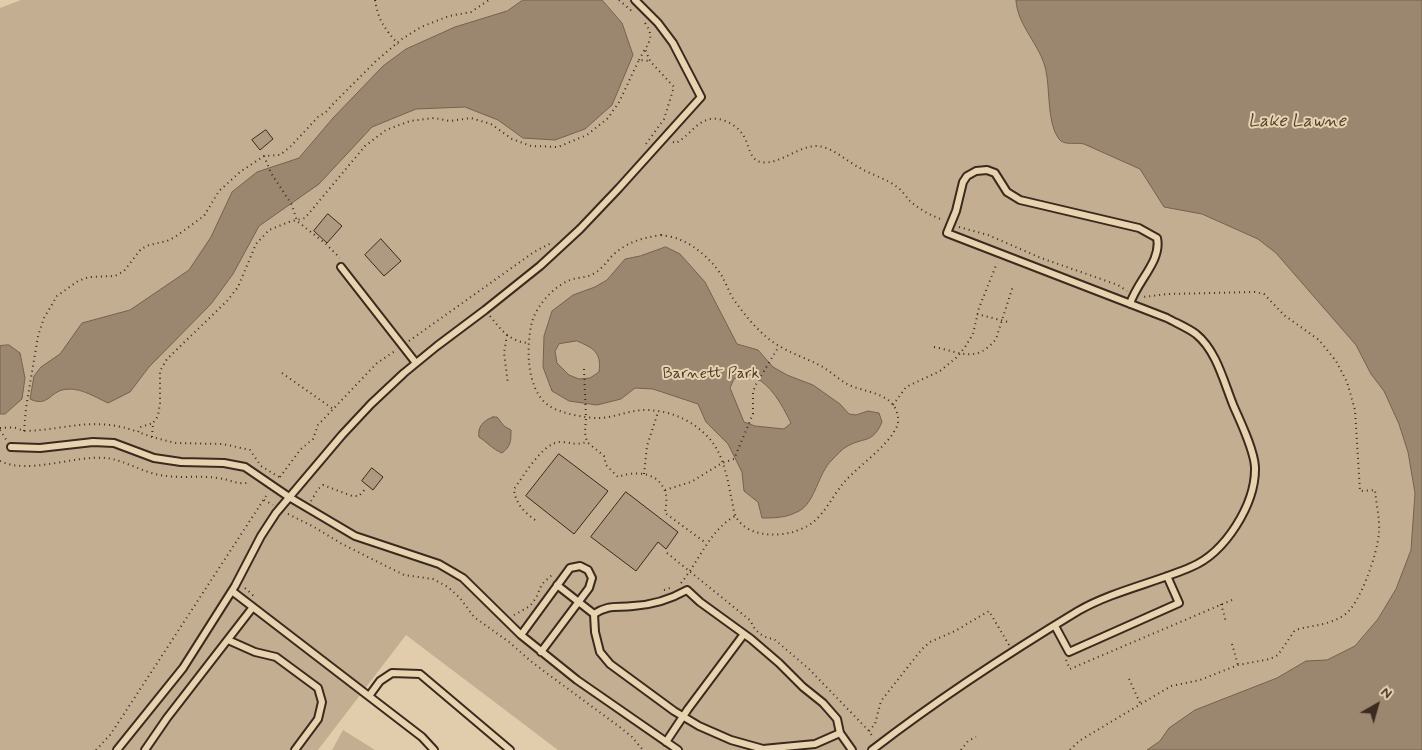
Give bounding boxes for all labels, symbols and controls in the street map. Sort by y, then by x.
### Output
water label: Lake Lawne [1248,111,1346,133]
park label: Barnett Park [663,365,759,385]
north arrow [1352,680,1402,730]
text: N [1377,683,1395,703]

